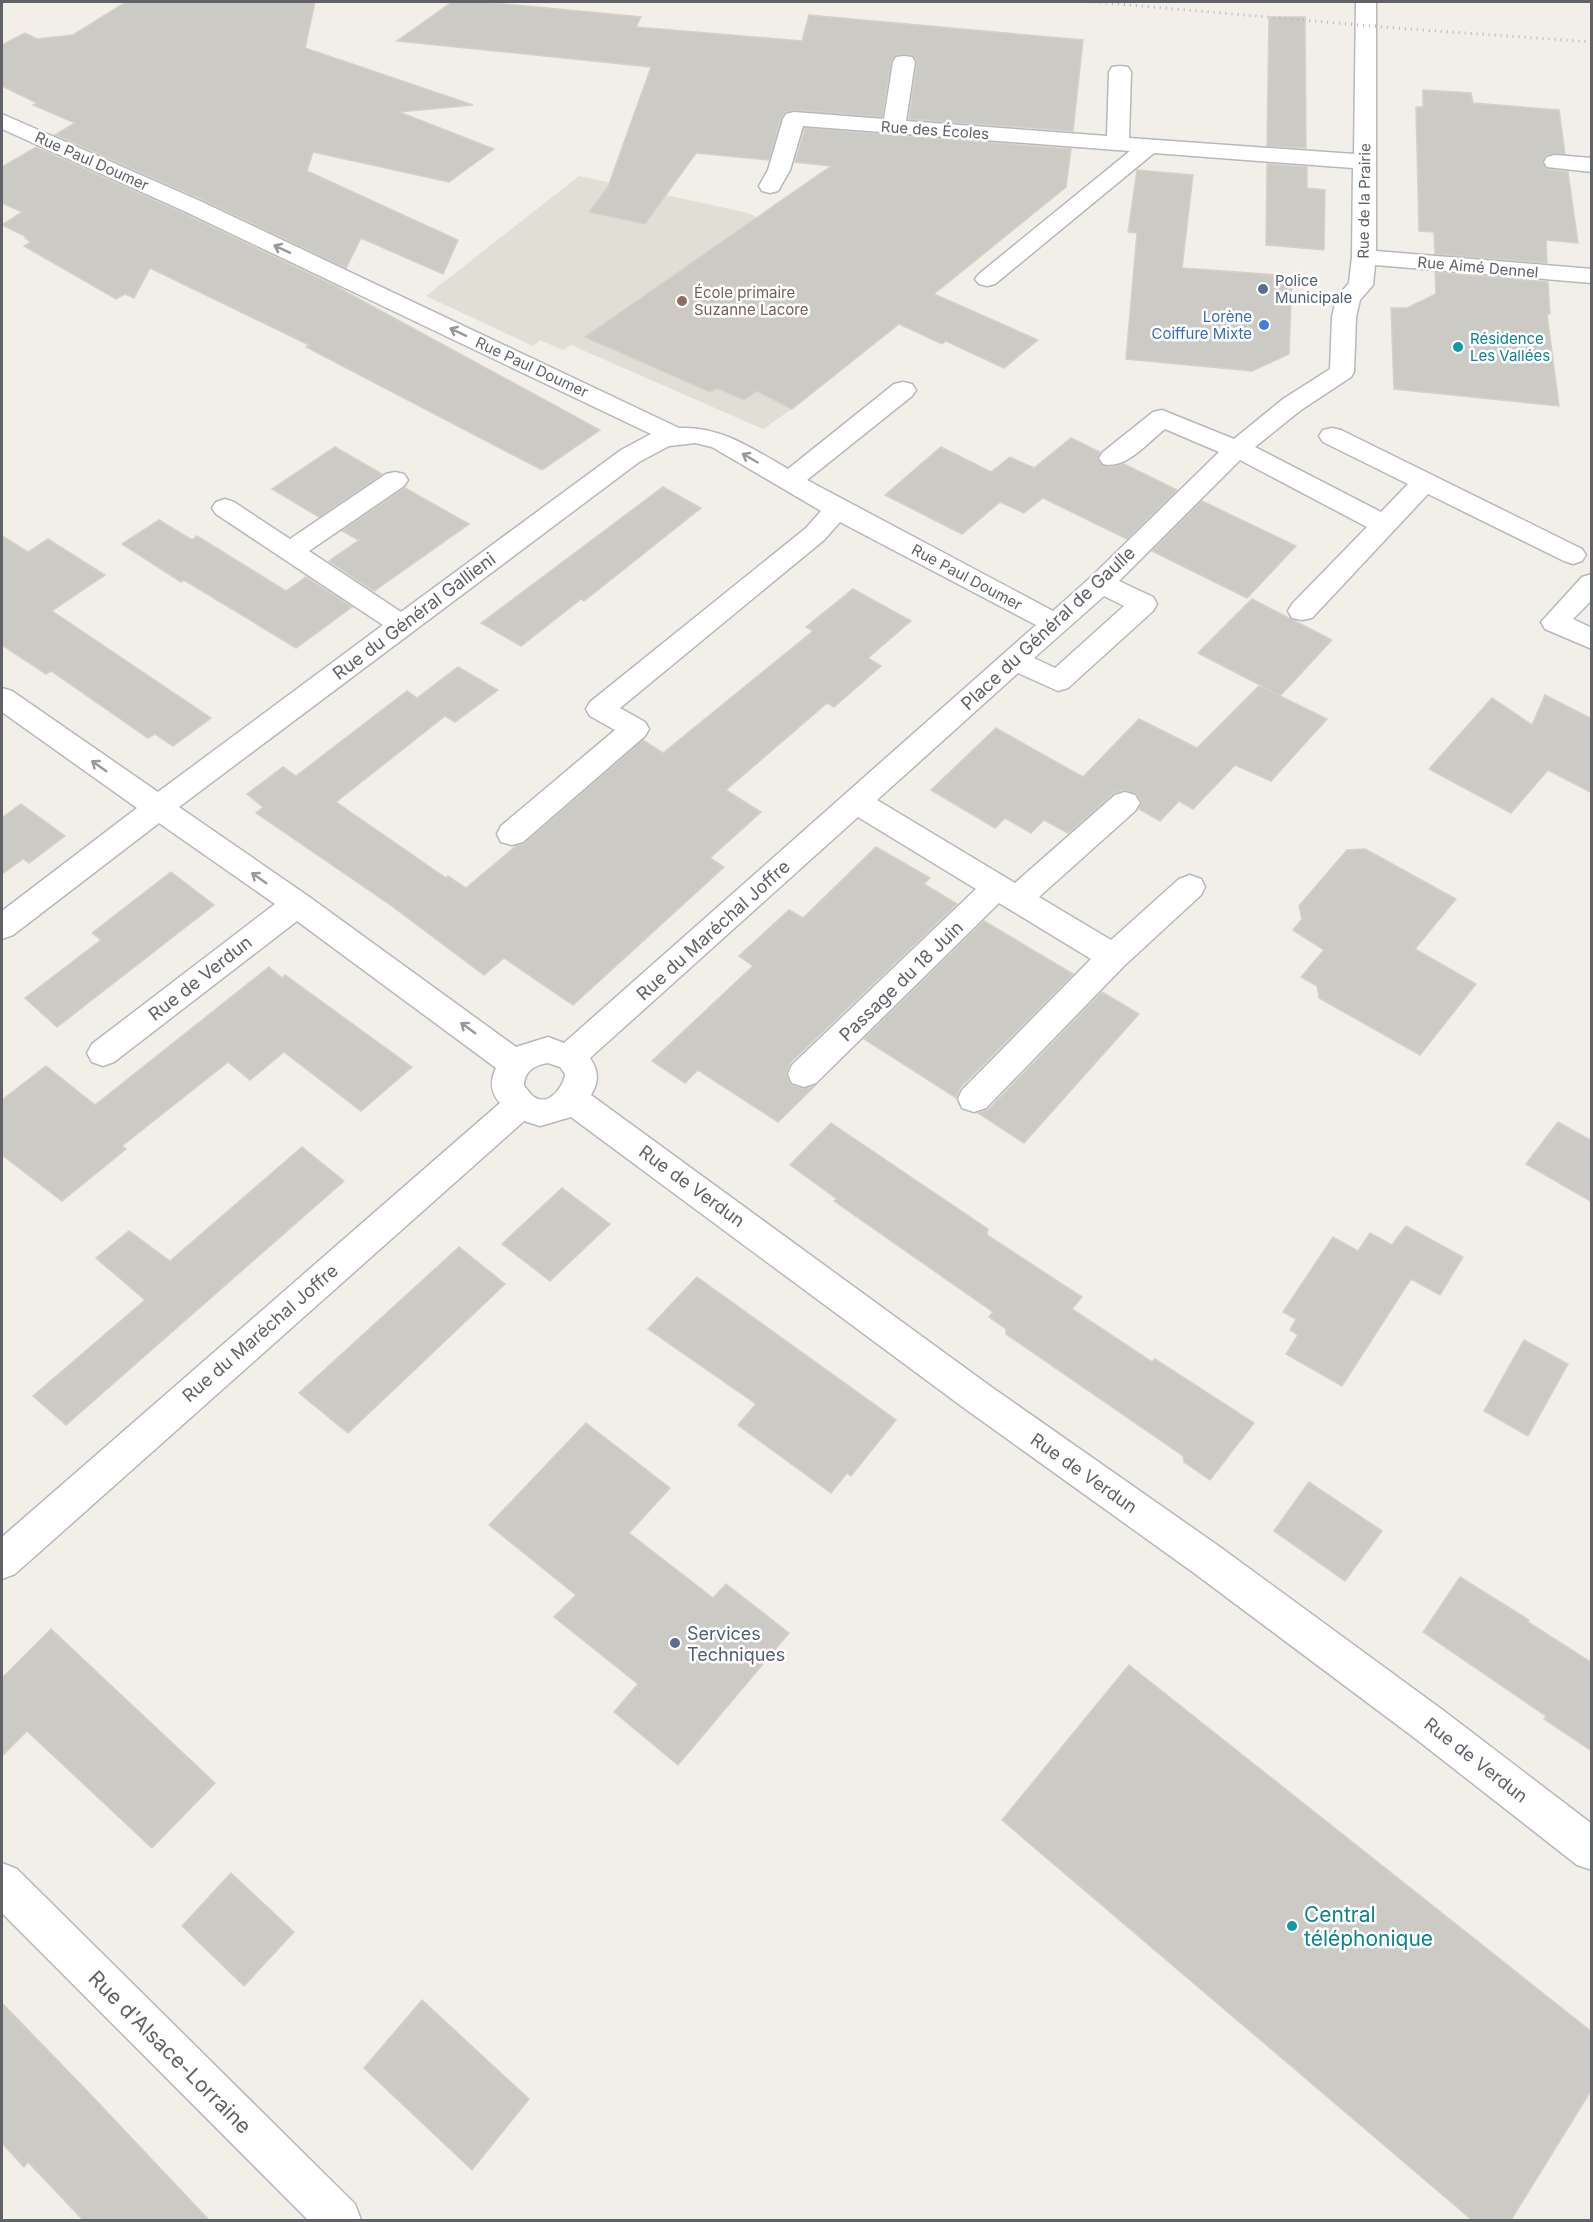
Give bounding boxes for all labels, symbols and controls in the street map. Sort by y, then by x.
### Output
street label: Rue des Écoles [880,117,990,143]
street label: Rue Paul Doumer [32,127,152,195]
street label: Rue de la Prairie [1353,143,1375,259]
one-way arrow [274,242,292,254]
street label: Rue Aimé Dennel [1417,252,1539,282]
place label: Police Municipale [1275,271,1352,307]
marker: Police Municipale [1256,282,1270,296]
place label: École primaire Suzanne Lacore [694,283,809,319]
marker: École primaire Suzanne Lacore [675,294,689,308]
place label: Lorène Coiffure Mixte [1151,307,1252,343]
marker: Lorène Coiffure Mixte [1257,318,1271,332]
one-way arrow [450,326,468,338]
place label: Résidence Les Vallées [1470,329,1550,365]
street label: Rue Paul Doumer [473,333,592,402]
marker: Résidence Les Vallées [1451,340,1465,354]
one-way arrow [742,452,759,464]
street label: Rue Paul Doumer [908,540,1026,614]
street label: Place du Général de Gaulle [957,542,1139,714]
street label: Rue du Général Gallieni [329,548,499,684]
one-way arrow [91,759,108,772]
street label: Rue du Maréchal Joffre [632,856,794,1004]
one-way arrow [251,872,268,884]
street label: Passage du 18 Juin [835,917,967,1045]
street label: Rue de Verdun [144,931,256,1025]
one-way arrow [461,1022,477,1034]
street label: Rue de Verdun [635,1141,749,1231]
street label: Rue du Maréchal Joffre [178,1260,342,1406]
street label: Rue de Verdun [1027,1429,1141,1517]
place label: Services Techniques [687,1623,785,1665]
marker: Services Techniques [668,1636,682,1650]
street label: Rue de Verdun [1420,1713,1532,1807]
place label: Central téléphonique [1304,1902,1433,1951]
marker: Central téléphonique [1285,1919,1299,1933]
street label: Rue d'Alsace-Lorraine [83,1965,257,2139]

